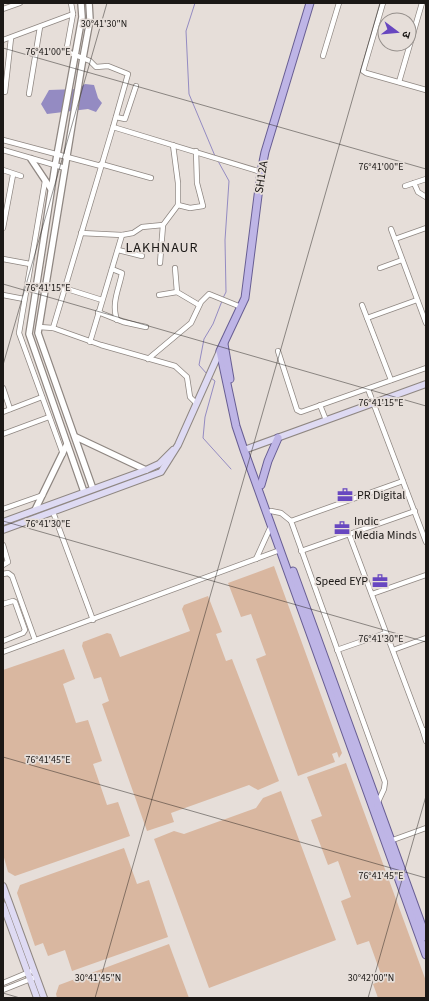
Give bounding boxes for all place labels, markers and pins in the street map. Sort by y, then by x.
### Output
office icon: PR Digital [336,486,354,504]
place label: PR Digital [357,487,405,504]
place label: Indic Media Minds [354,513,417,544]
office icon: Indic Media Minds [333,519,351,537]
office icon: Speed EYP [371,572,389,590]
place label: Speed EYP [315,573,368,590]

